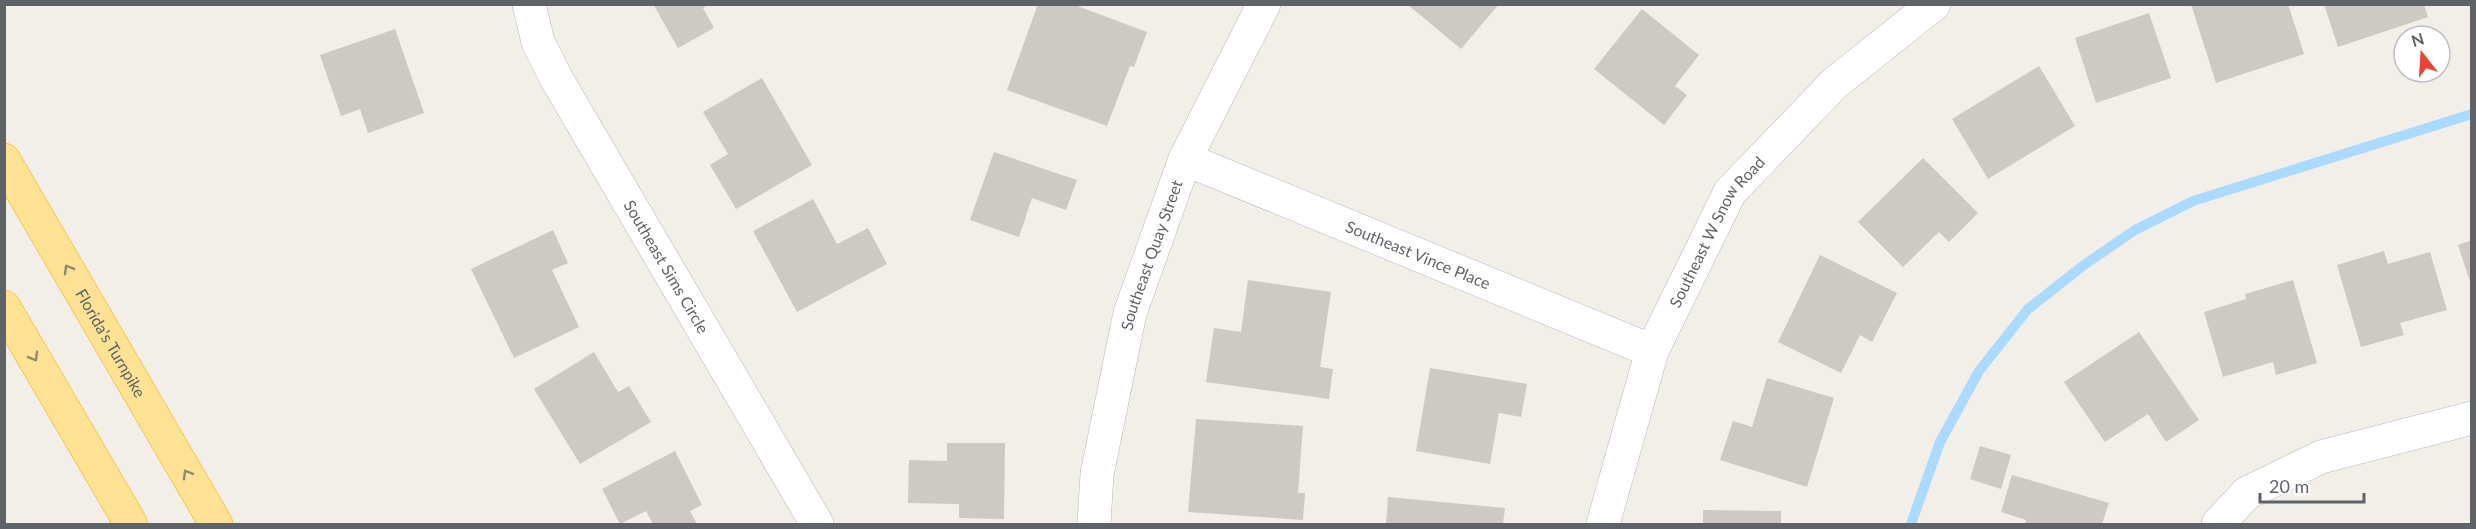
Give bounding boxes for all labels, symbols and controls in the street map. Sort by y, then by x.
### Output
north arrow [2392,24,2452,84]
text: N [2409,28,2426,50]
street label: Southeast W Snow Road [1665,152,1768,310]
street label: Southeast Quay Street [1117,177,1186,332]
street label: Southeast Sims Circle [621,196,713,337]
street label: Southeast Vince Place [1343,216,1494,293]
one-way arrow [63,265,75,275]
street label: Florida's Turnpike [72,285,150,401]
one-way arrow [27,351,38,361]
scale bar [2260,466,2364,504]
one-way arrow [183,470,194,480]
text: 20 m [2269,475,2309,497]

